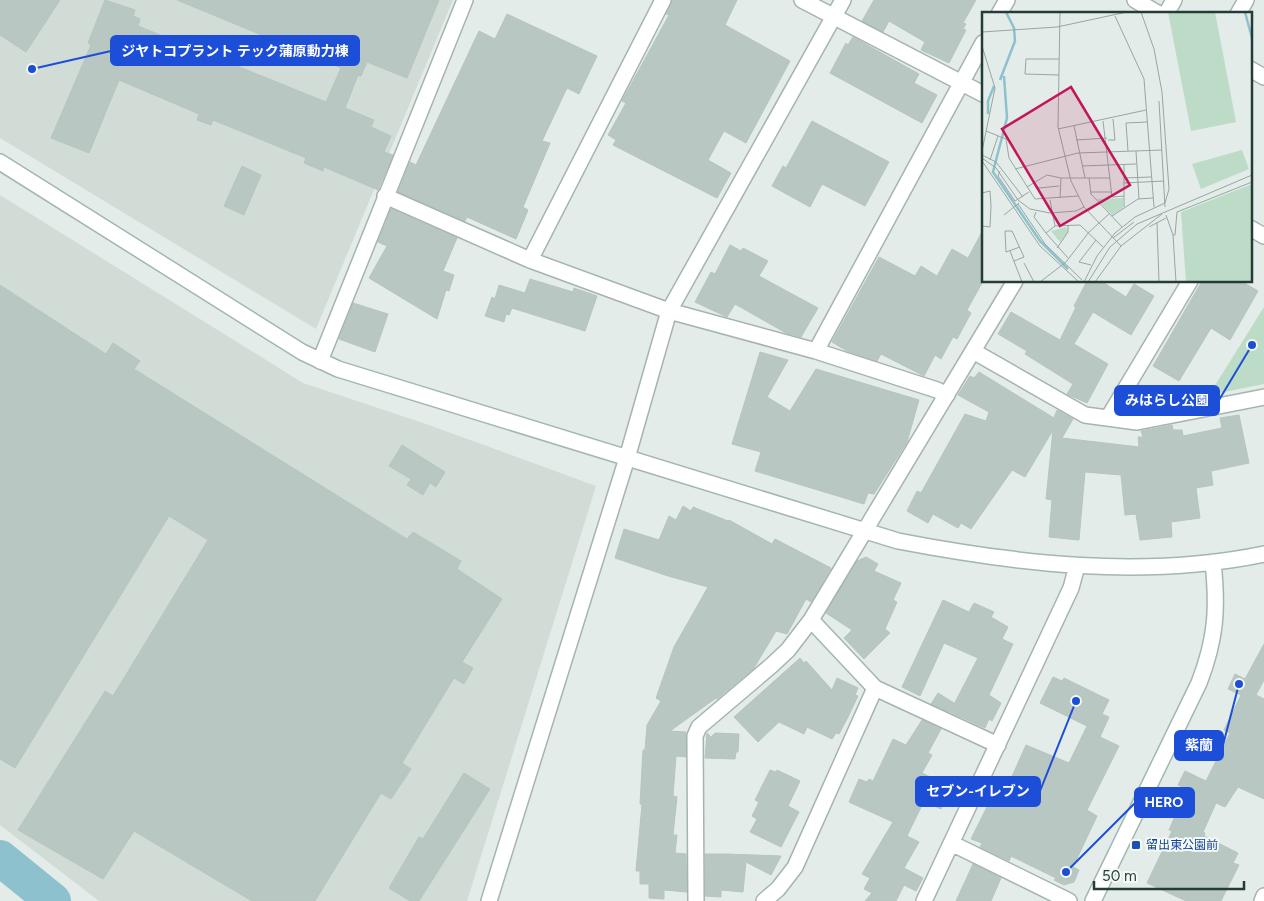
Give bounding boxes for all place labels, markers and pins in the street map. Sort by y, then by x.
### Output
callout: ジヤトコプラント テック蒲原動力棟 [111,36,359,65]
callout: みはらし公園 [1115,386,1219,415]
callout: 紫蘭 [1175,731,1223,760]
callout: セブン-イレブン [916,777,1040,806]
callout: HERO [1135,788,1194,817]
place label: 留出東公園前 [1146,838,1218,852]
marker: 留出東公園前 [1130,839,1142,851]

